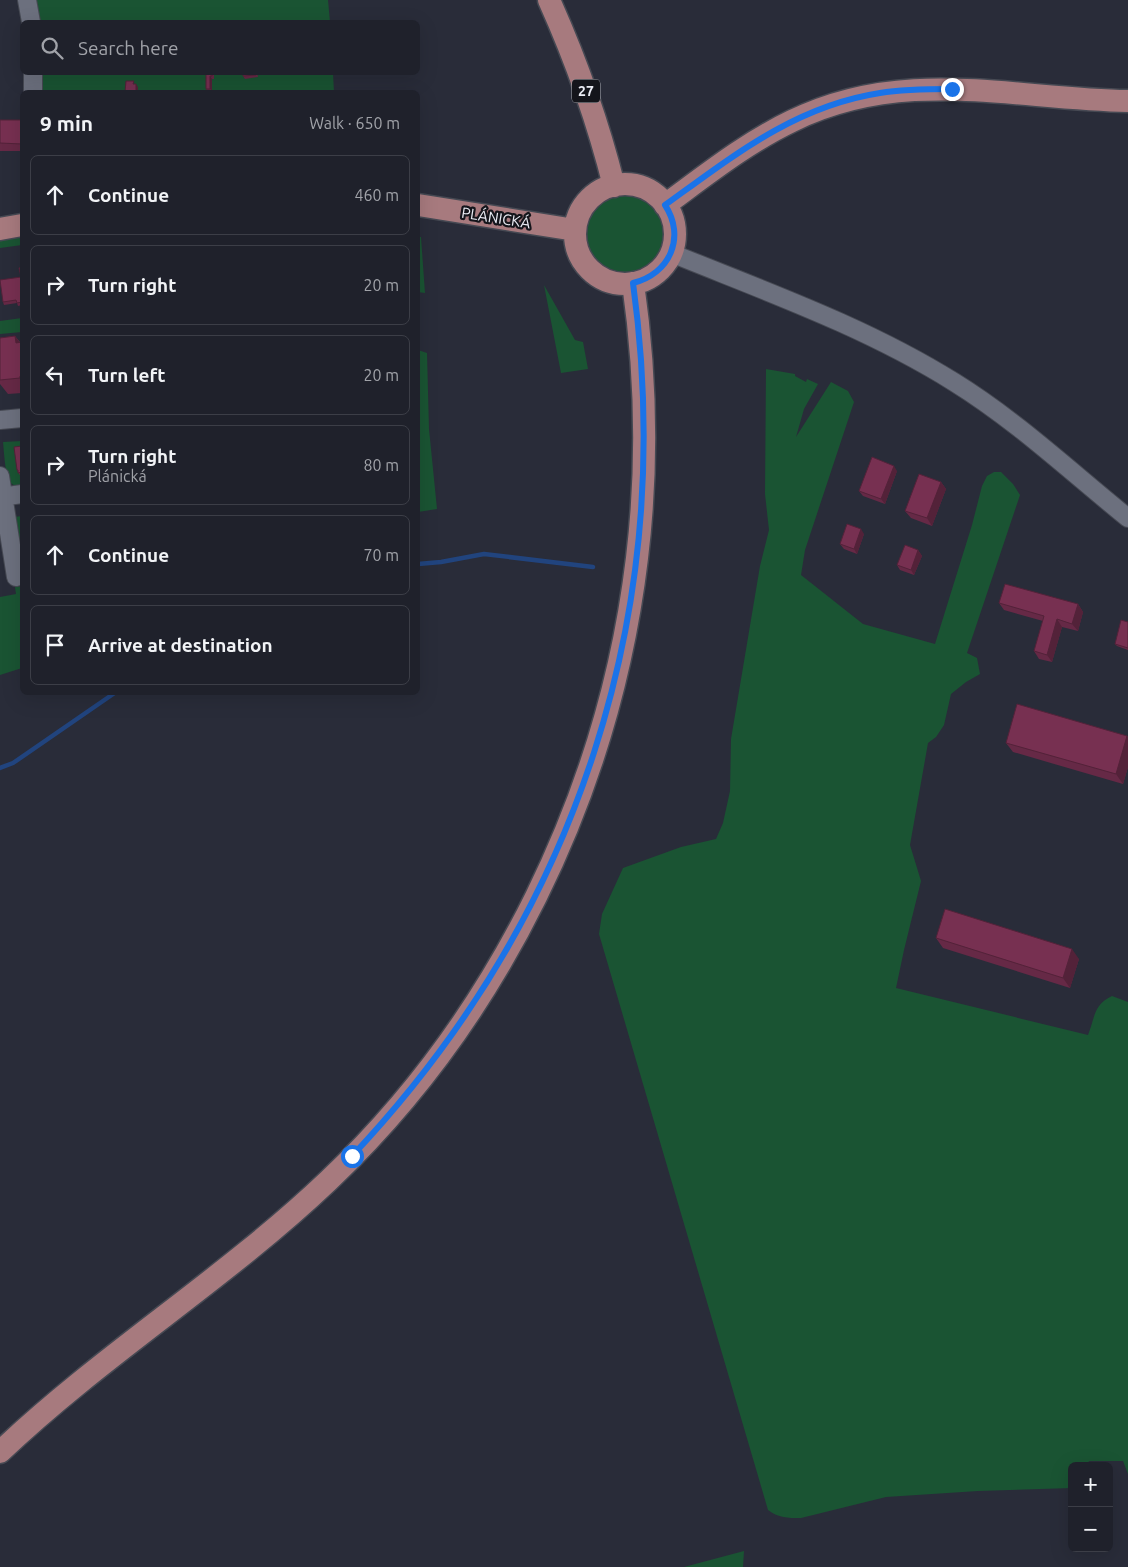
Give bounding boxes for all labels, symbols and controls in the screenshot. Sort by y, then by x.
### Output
search box [20,20,420,75]
icon: search [38,34,66,62]
text: Search here [78,37,178,59]
route end [941,78,964,101]
road number: 27 [572,80,600,102]
text: 9 min [40,111,93,135]
text: Walk · 650 m [309,114,400,132]
icon: ahead [41,181,69,209]
text: Continue [88,184,169,206]
text: 460 m [354,186,399,204]
street label: PLÁNICKÁ [460,204,532,231]
icon: right [41,271,69,299]
text: Turn right [88,274,176,296]
text: 20 m [363,276,399,294]
icon: left [41,361,69,389]
text: Turn left [88,364,166,386]
text: 20 m [363,366,399,384]
text: Turn right [88,445,176,467]
icon: right [41,451,69,479]
text: 80 m [363,456,399,474]
text: Plánická [88,467,147,485]
icon: ahead [41,541,69,569]
text: Continue [88,544,169,566]
text: 70 m [363,546,399,564]
icon: arrive [41,631,69,659]
text: Arrive at destination [88,634,273,656]
route start [341,1145,364,1168]
map controls [1068,1462,1113,1552]
button: + [1068,1462,1113,1507]
button: − [1068,1507,1113,1552]

